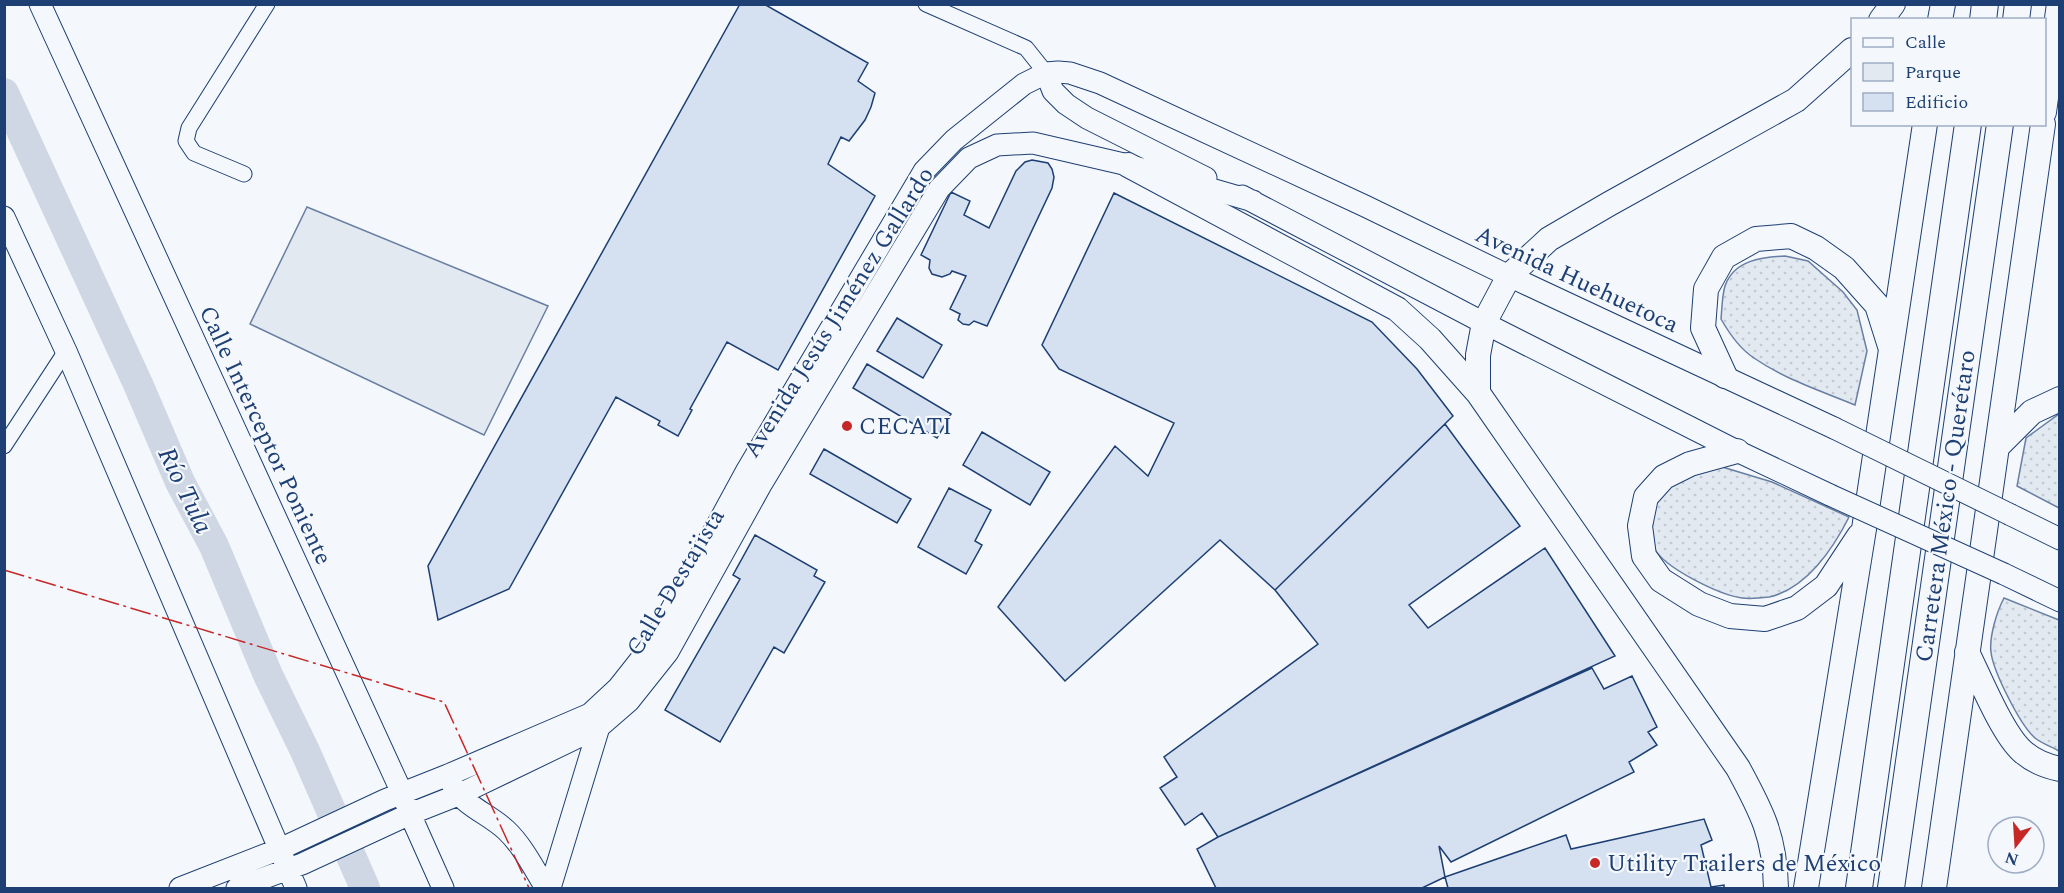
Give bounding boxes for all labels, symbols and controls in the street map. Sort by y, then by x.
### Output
legend [1851,18,2046,126]
text: Calle [1905,29,1946,56]
text: Parque [1905,59,1961,86]
text: Edificio [1905,89,1968,116]
street label: Avenida Jesús Jiménez Gallardo [734,160,943,465]
street label: Avenida Huehuetoca [1469,217,1685,343]
street label: Calle Interceptor Poniente [189,300,341,571]
street label: Carretera México - Querétaro [1906,348,1986,665]
place label: CECATI [859,409,952,445]
marker: CECATI [840,419,854,433]
water label: Río Tula [147,440,223,541]
street label: Calle Destajista [617,502,734,663]
north arrow [1986,815,2046,875]
text: N [2002,845,2022,872]
place label: Utility Trailers de México [1607,846,1881,882]
marker: Utility Trailers de México [1588,856,1602,870]

